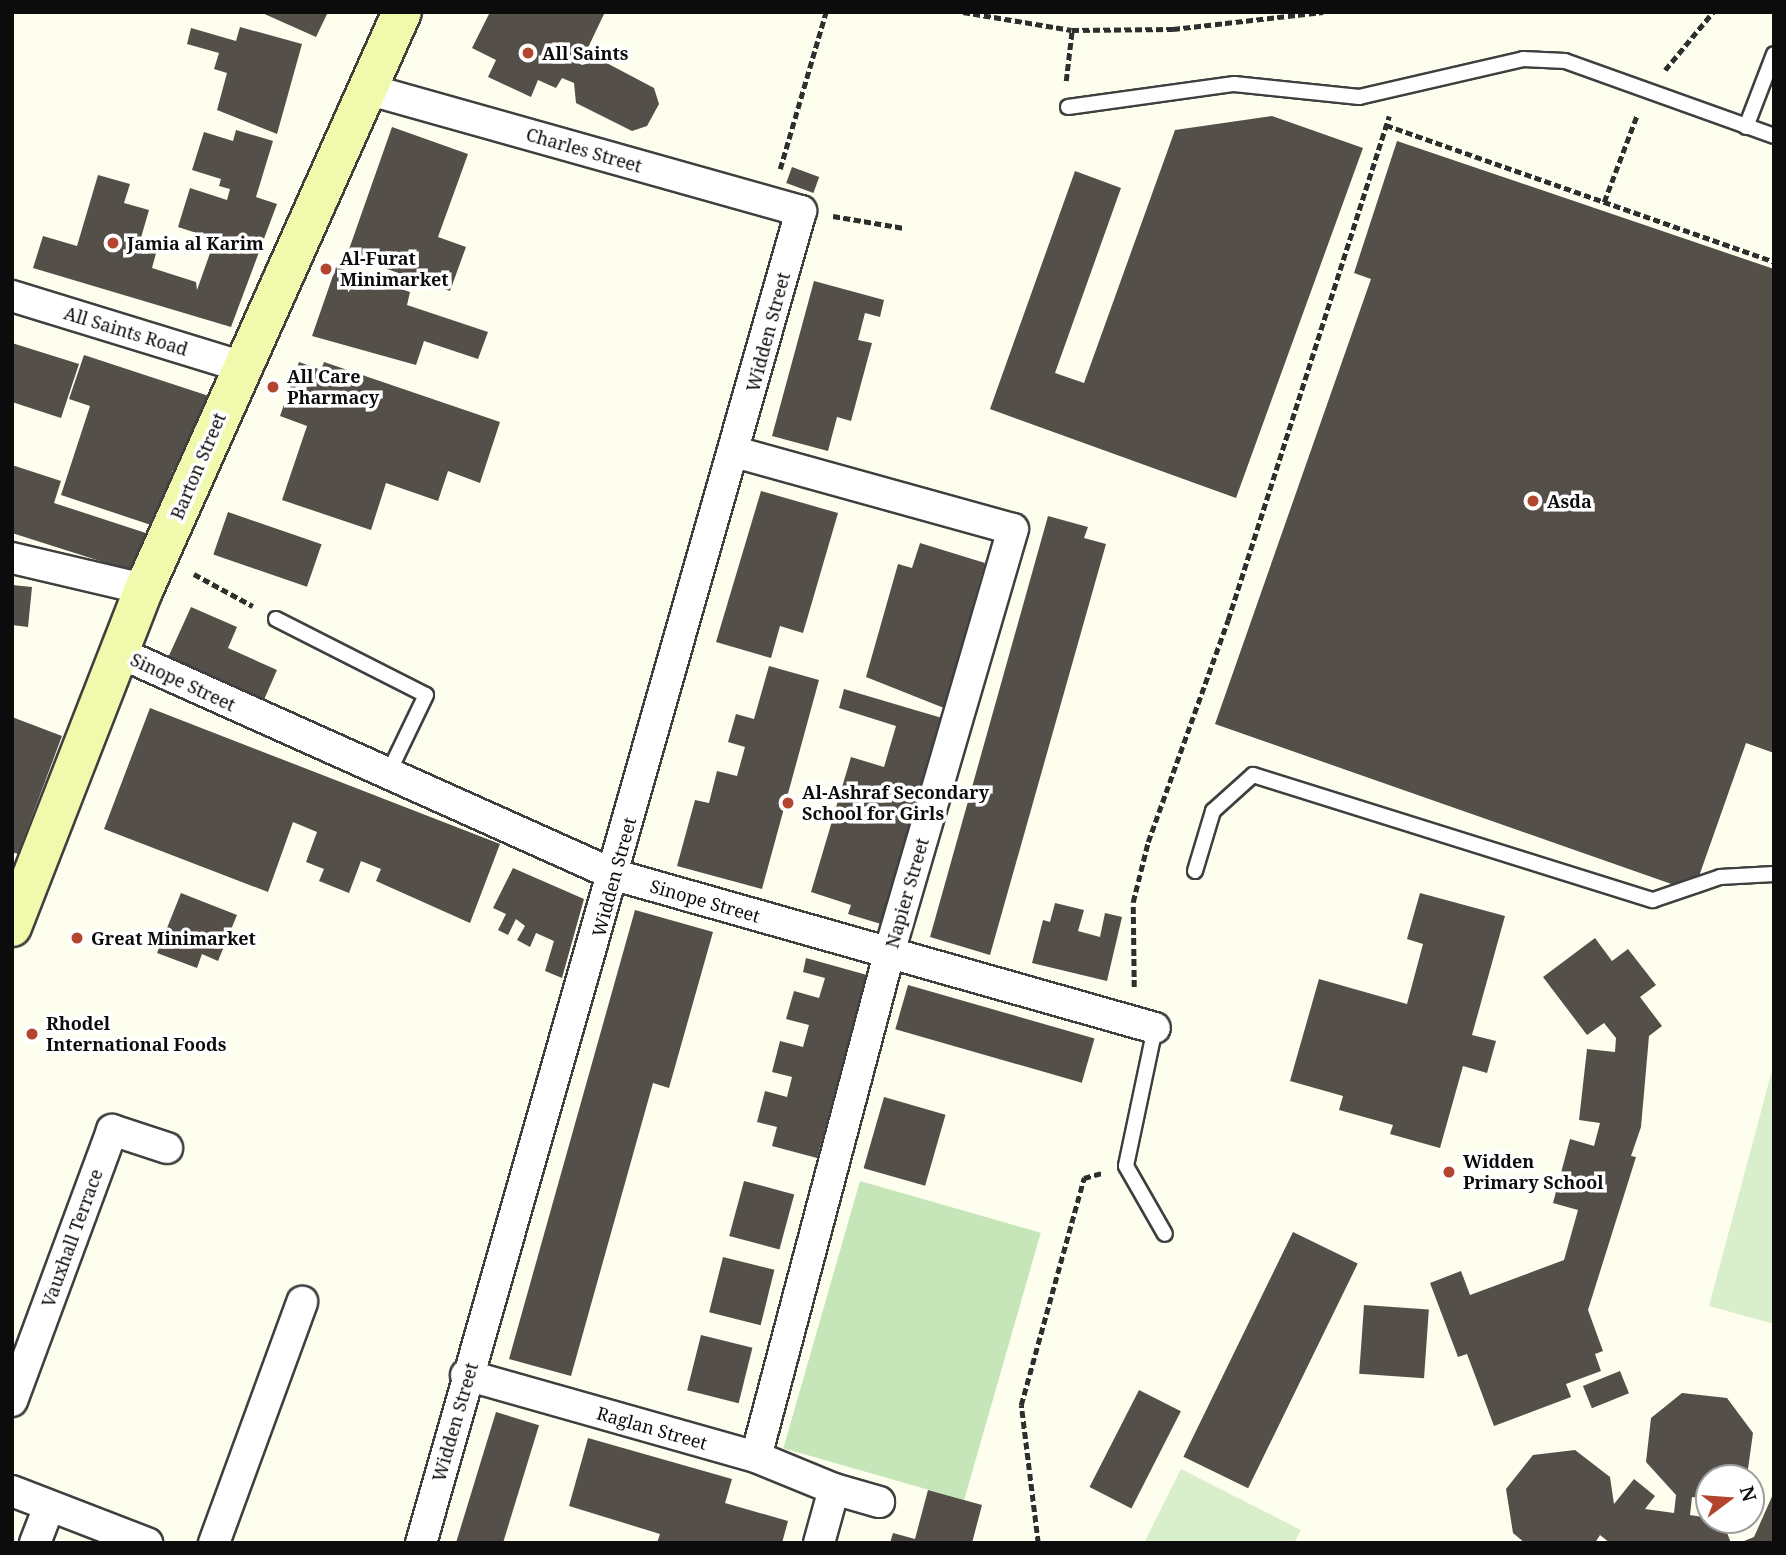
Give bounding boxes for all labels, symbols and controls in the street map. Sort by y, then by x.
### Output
place label: All Saints [542,42,628,64]
marker: All Saints [520,45,536,61]
street label: Charles Street [524,123,644,177]
place label: Jamia al Karim [127,232,264,254]
marker: Jamia al Karim [105,235,121,251]
place label: Al-Furat Minimarket [340,248,448,290]
marker: Al-Furat Minimarket [318,261,334,277]
street label: Widden Street [742,270,794,394]
street label: All Saints Road [61,302,191,360]
place label: All Care Pharmacy [287,366,379,408]
marker: All Care Pharmacy [265,379,281,395]
street label: Barton Street [166,409,230,523]
place label: Asda [1547,490,1592,512]
marker: Asda [1525,493,1541,509]
street label: Sinope Street [127,648,239,716]
place label: Al-Ashraf Secondary School for Girls [802,782,989,824]
marker: Al-Ashraf Secondary School for Girls [780,795,796,811]
street label: Widden Street [588,815,640,939]
street label: Napier Street [881,835,933,951]
street label: Sinope Street [648,875,762,927]
place label: Great Minimarket [91,927,256,949]
marker: Great Minimarket [69,930,85,946]
place label: Rhodel International Foods [46,1013,226,1056]
marker: Rhodel International Foods [24,1026,40,1042]
place label: Widden Primary School [1463,1151,1604,1194]
marker: Widden Primary School [1441,1164,1457,1180]
street label: Vauxhall Terrace [37,1166,107,1310]
street label: Widden Street [428,1360,482,1484]
street label: Raglan Street [594,1402,710,1454]
north arrow [1695,1464,1765,1534]
text: N [1734,1483,1763,1505]

